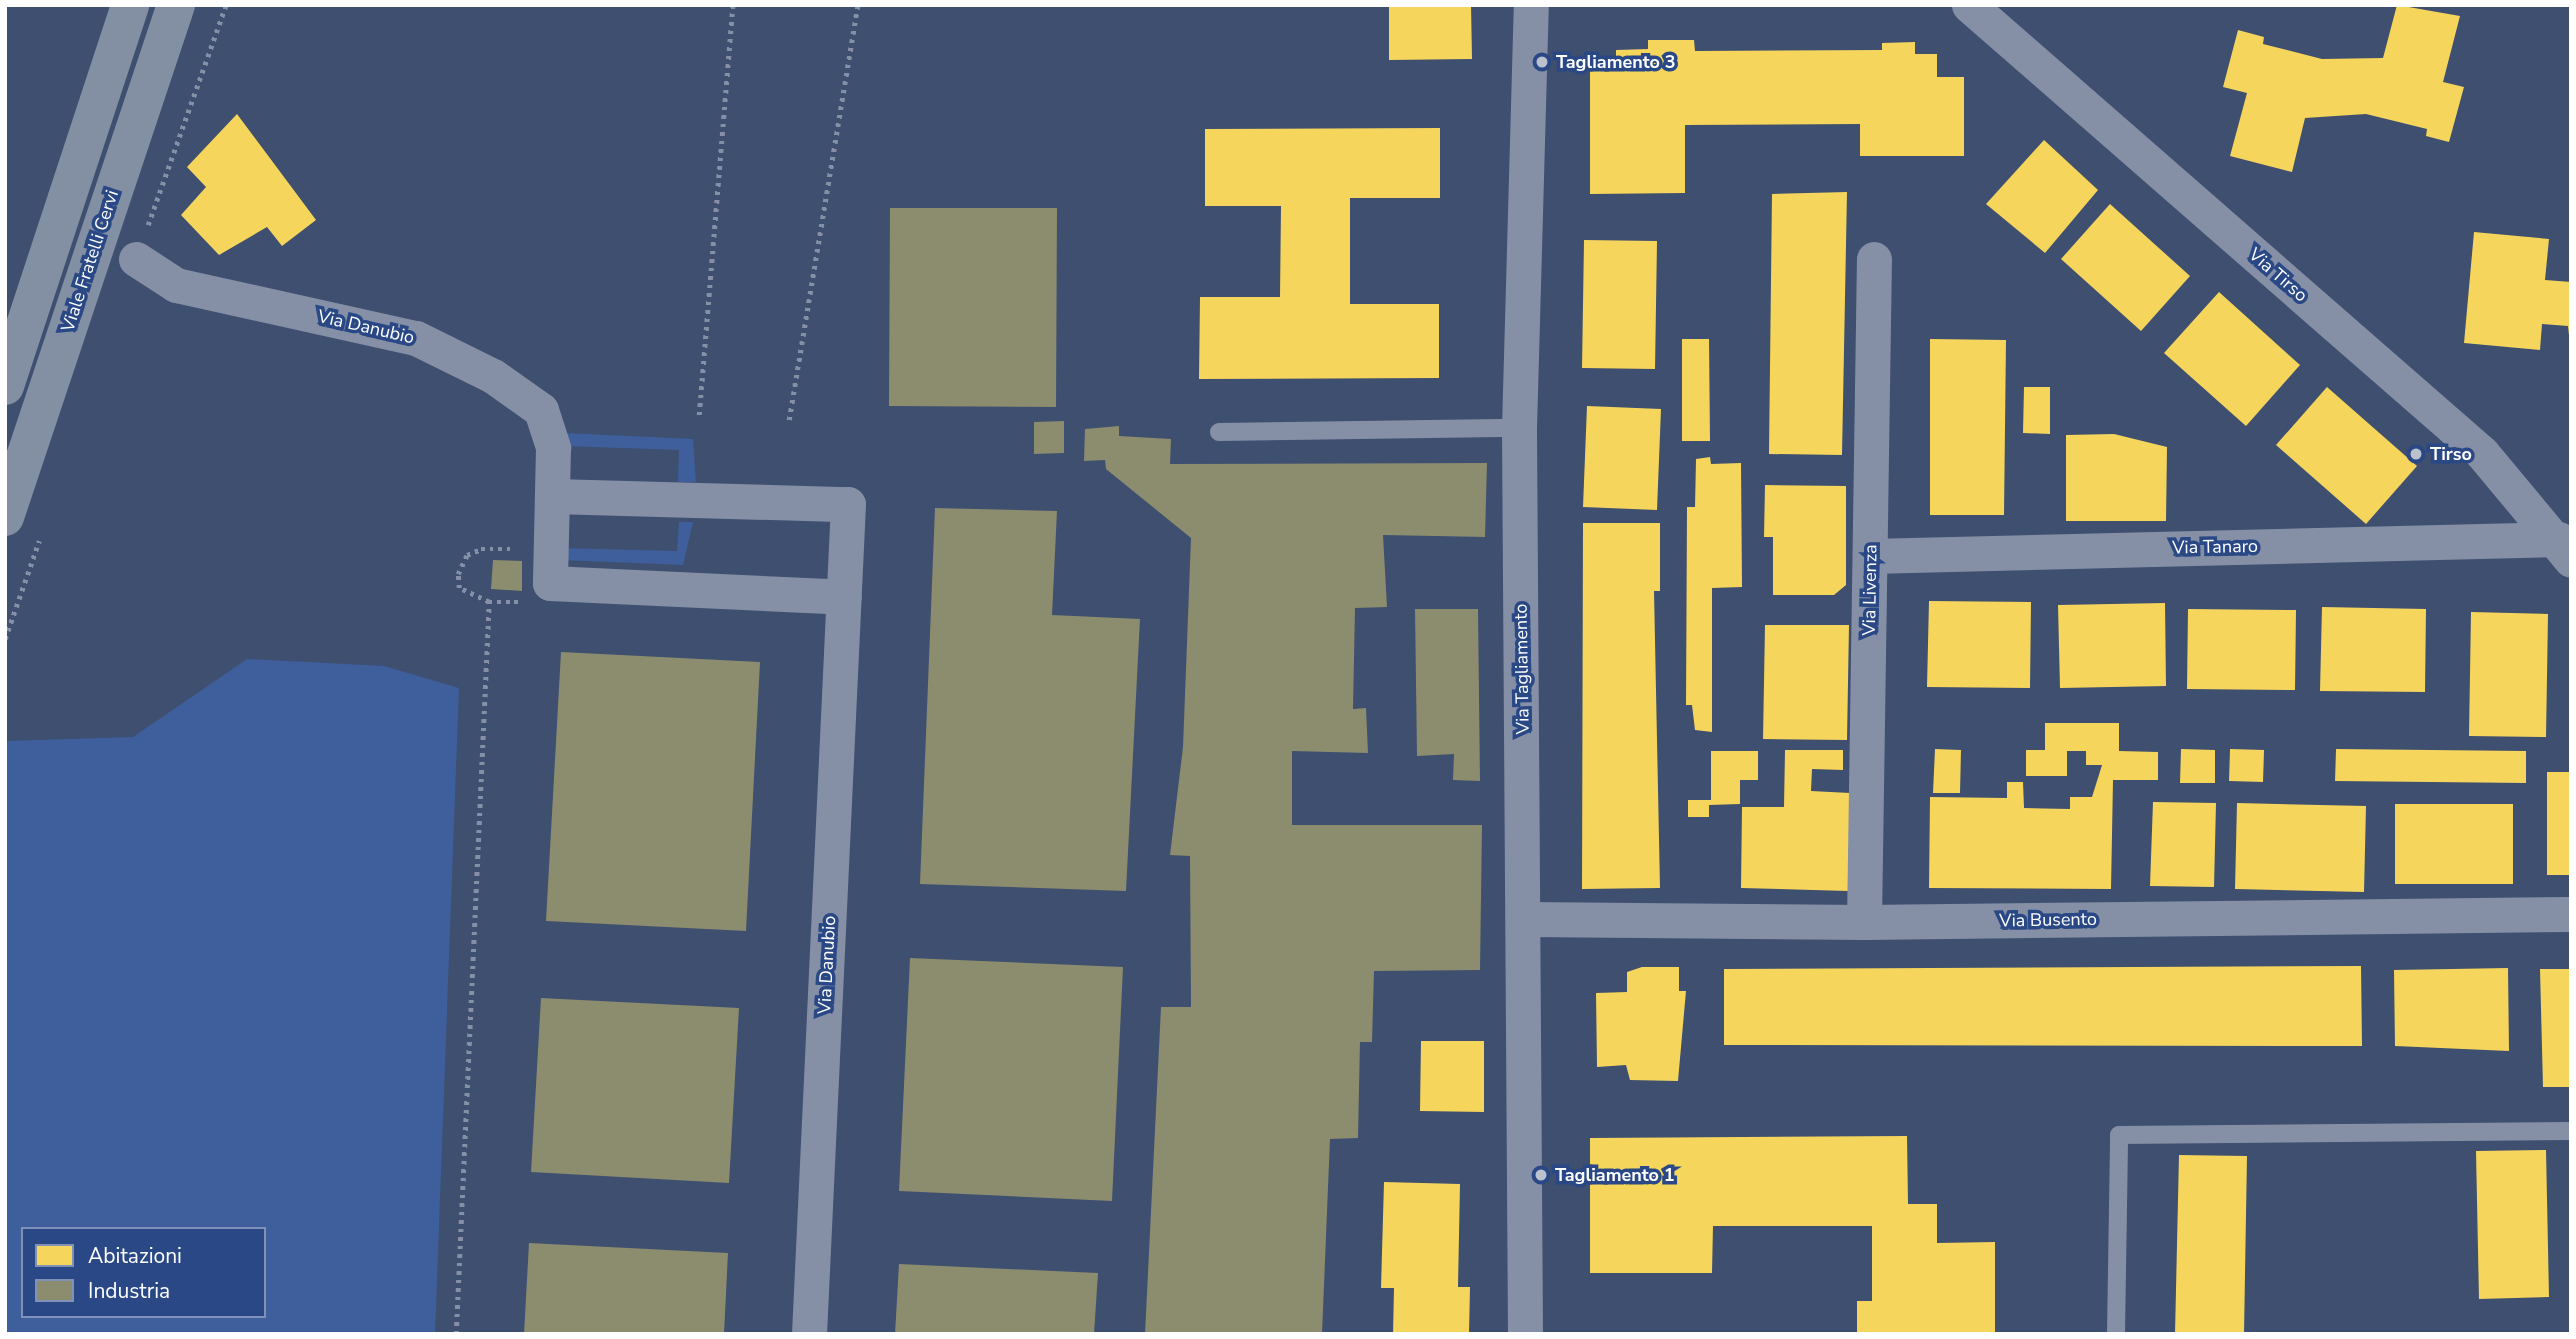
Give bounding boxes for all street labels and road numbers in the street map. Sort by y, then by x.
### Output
street label: Viale Fratelli Cervi [57,187,123,335]
street label: Via Tirso [2244,244,2312,306]
street label: Via Danubio [316,305,416,349]
street label: Via Tanaro [2172,535,2258,559]
street label: Via Livenza [1858,544,1882,636]
street label: Via Tagliamento [1510,603,1534,735]
street label: Via Busento [1999,908,2097,932]
street label: Via Danubio [814,915,840,1015]

